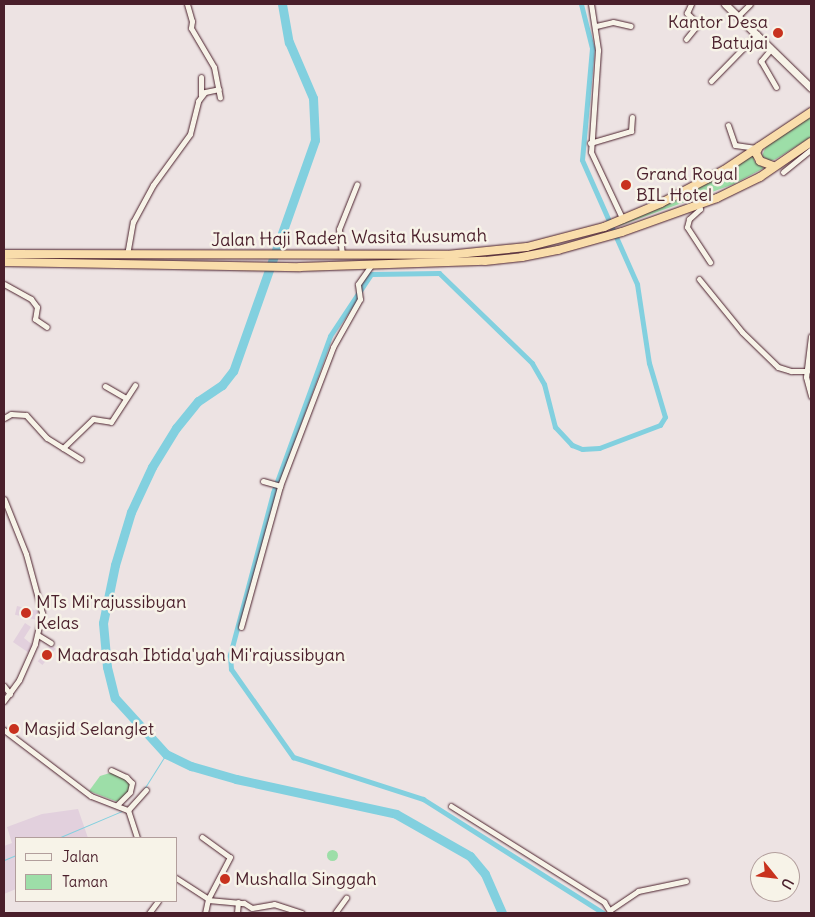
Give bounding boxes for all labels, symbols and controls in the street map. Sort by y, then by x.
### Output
place label: Kantor Desa Batujai [668,12,768,54]
marker: Kantor Desa Batujai [772,27,784,39]
place label: Grand Royal BIL Hotel [636,164,738,206]
marker: Grand Royal BIL Hotel [620,179,632,191]
street label: Jalan Haji Raden Wasita Kusumah [211,225,487,251]
place label: MTs Mi'rajussibyan Kelas [36,592,186,634]
marker: MTs Mi'rajussibyan Kelas [20,607,32,619]
place label: Madrasah Ibtida'yah Mi'rajussibyan [57,644,345,666]
marker: Madrasah Ibtida'yah Mi'rajussibyan [41,649,53,661]
place label: Masjid Selanglet [24,718,154,740]
marker: Masjid Selanglet [8,723,20,735]
legend [15,837,178,902]
text: Jalan [62,847,99,866]
north arrow [750,852,800,902]
place label: Mushalla Singgah [235,868,377,890]
text: Taman [62,872,108,891]
marker: Mushalla Singgah [219,873,231,885]
text: U [777,875,797,892]

